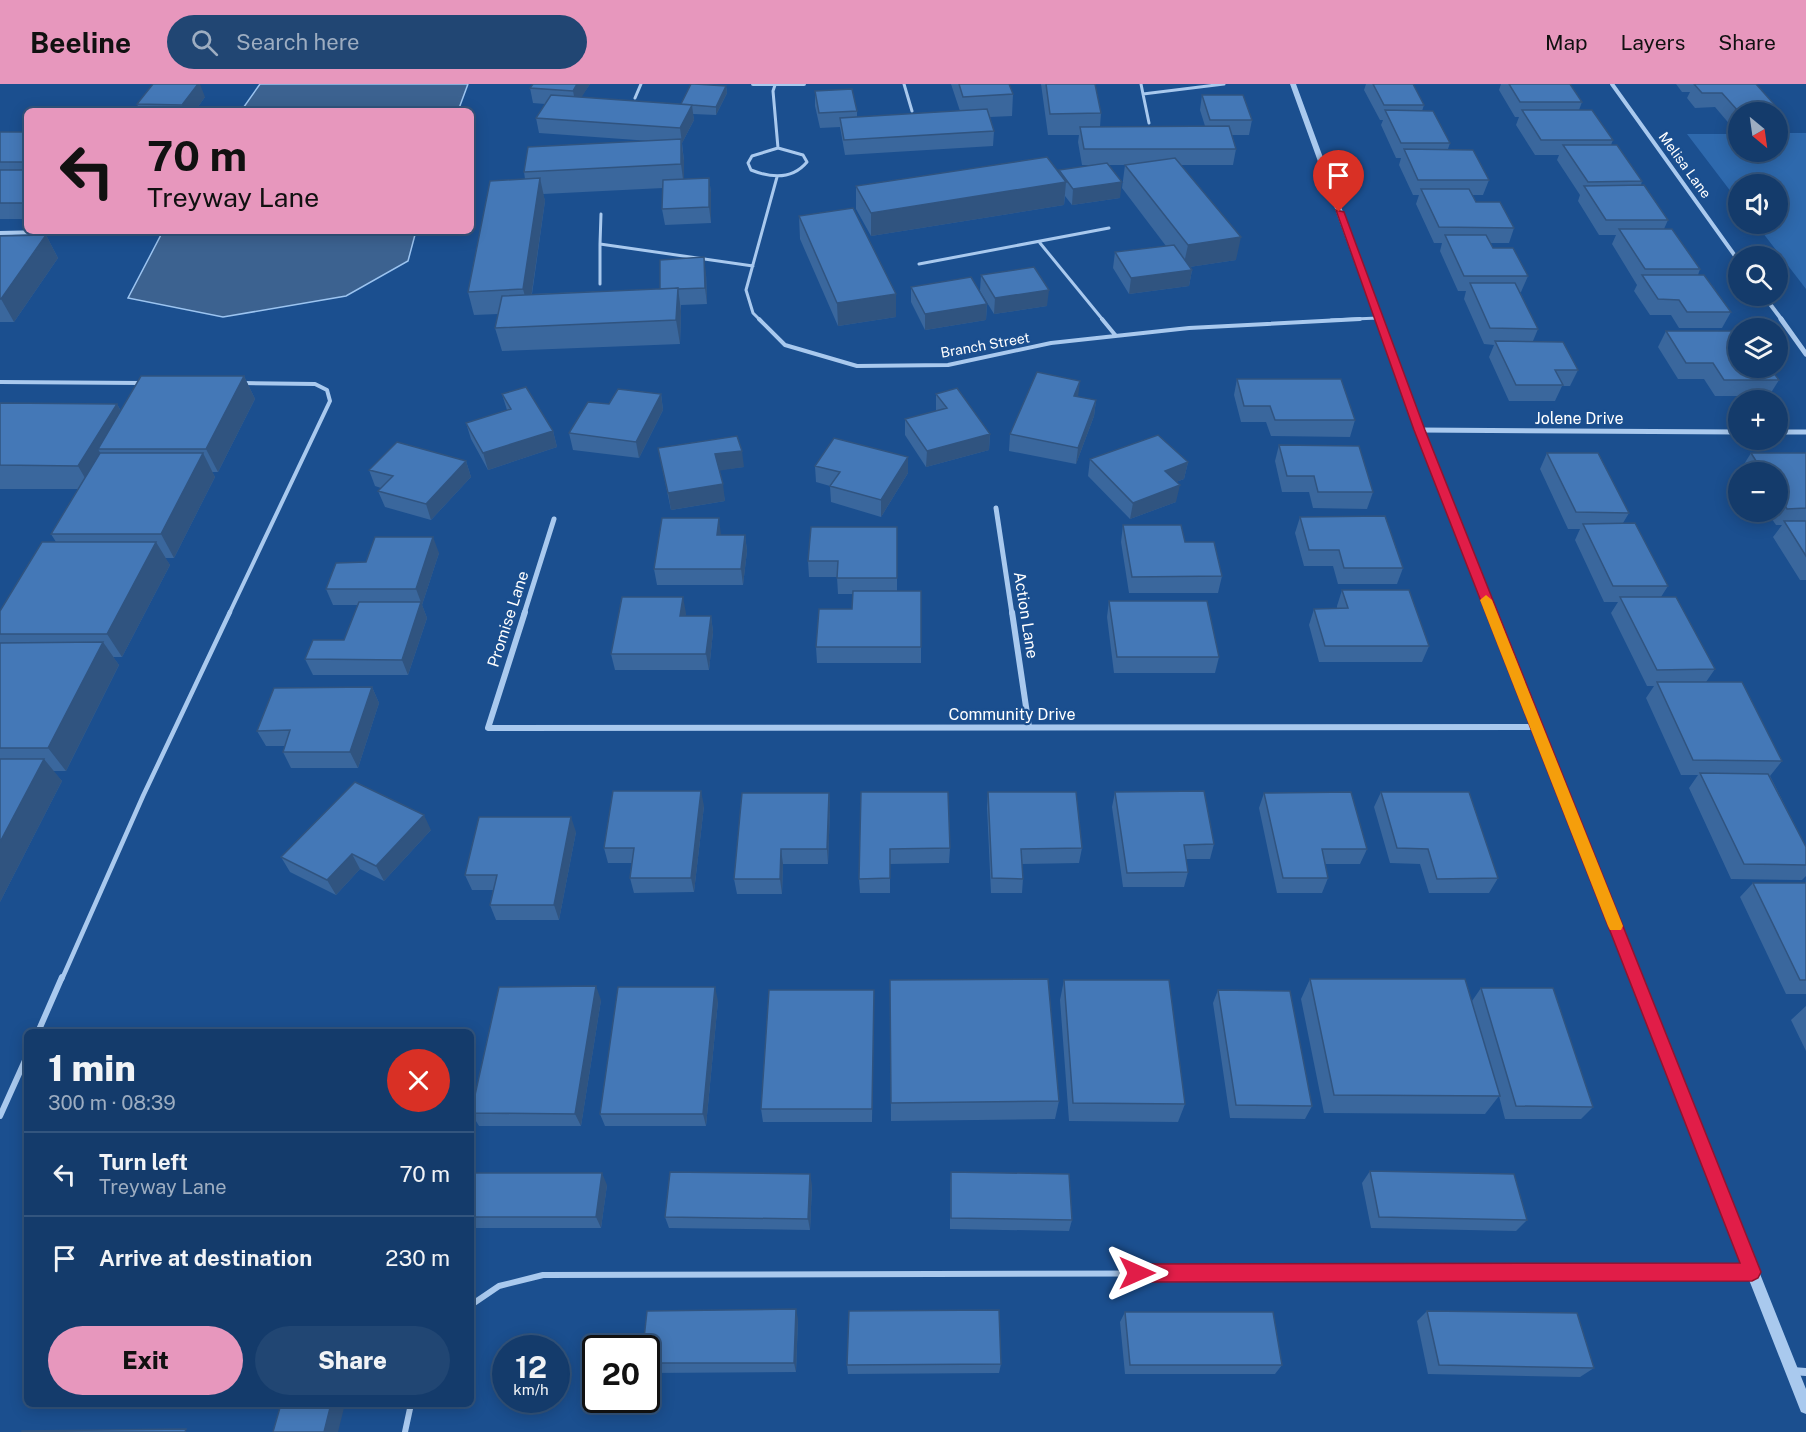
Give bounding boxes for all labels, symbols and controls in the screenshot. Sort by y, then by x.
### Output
search box [167,15,587,69]
text: Beeline [30,26,131,59]
icon: search [188,26,221,59]
text: Search here [236,29,360,55]
text: Map [1545,30,1588,55]
text: Layers [1621,30,1685,55]
text: Share [1718,30,1776,55]
north arrow [1728,102,1788,162]
map controls [1728,102,1788,522]
street label: Melisa Lane [1656,129,1714,201]
text: 70 m [147,131,247,180]
icon: left [48,132,126,210]
pin [1313,150,1364,212]
icon: arrive [1322,159,1355,192]
button: sound [1728,174,1788,234]
text: Treyway Lane [147,181,319,213]
button: search [1728,246,1788,306]
button: layers [1728,318,1788,378]
street label: Branch Street [939,329,1031,361]
button: + [1728,390,1788,450]
street label: Jolene Drive [1534,409,1624,428]
button: − [1728,462,1788,522]
street label: Promise Lane [483,568,533,670]
street label: Action Lane [1010,570,1042,660]
street label: Community Drive [948,705,1076,724]
text: 1 min [48,1047,136,1089]
button: close [387,1049,450,1112]
text: 300 m · 08:39 [48,1091,176,1115]
text: Turn left [99,1149,188,1175]
icon: left [48,1158,81,1191]
text: 70 m [399,1161,450,1187]
text: Treyway Lane [99,1175,227,1199]
position arrow [1105,1241,1169,1305]
icon: arrive [48,1242,81,1275]
text: Arrive at destination [99,1245,312,1271]
text: 230 m [385,1245,450,1271]
button: Exit [48,1326,243,1395]
button: Share [255,1326,450,1395]
speed limit sign: 20 [582,1335,660,1413]
text: 12 [515,1349,547,1385]
text: km/h [513,1381,549,1398]

